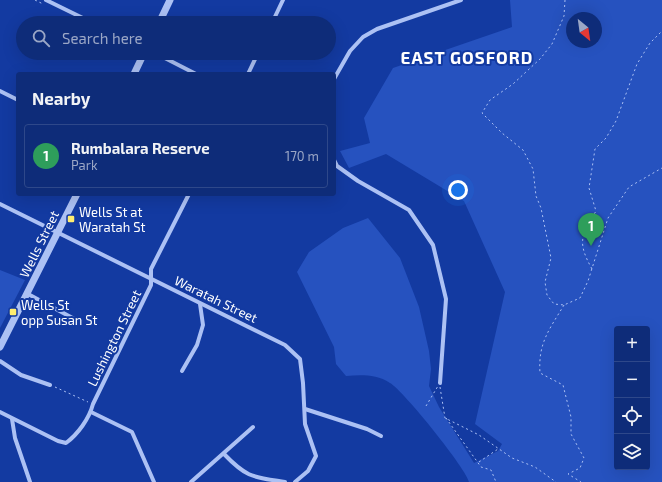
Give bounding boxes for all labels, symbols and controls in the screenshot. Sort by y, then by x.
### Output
north arrow [566,12,602,48]
search box [16,16,336,60]
icon: search [30,27,52,49]
text: Search here [62,29,143,47]
district label: EAST GOSFORD [401,47,533,67]
text: Nearby [32,88,90,108]
text: Rumbalara Reserve [71,139,210,157]
text: 1 [43,148,49,164]
text: 170 m [285,148,319,164]
text: Park [71,157,98,173]
your location [448,180,468,200]
place label: Wells St at Waratah St [79,204,145,235]
street label: Wells Street [16,208,62,280]
pin: 1 [578,213,604,246]
marker: Wells St at Waratah St [66,214,76,224]
street label: Waratah Street [172,272,260,326]
street label: Lushington Street [84,287,144,389]
place label: Wells St opp Susan St [21,297,97,328]
marker: Wells St opp Susan St [8,307,18,317]
map controls [614,326,650,470]
button: + [614,326,650,362]
button: − [614,362,650,398]
button: locate [614,398,650,434]
button: layers [614,434,650,470]

